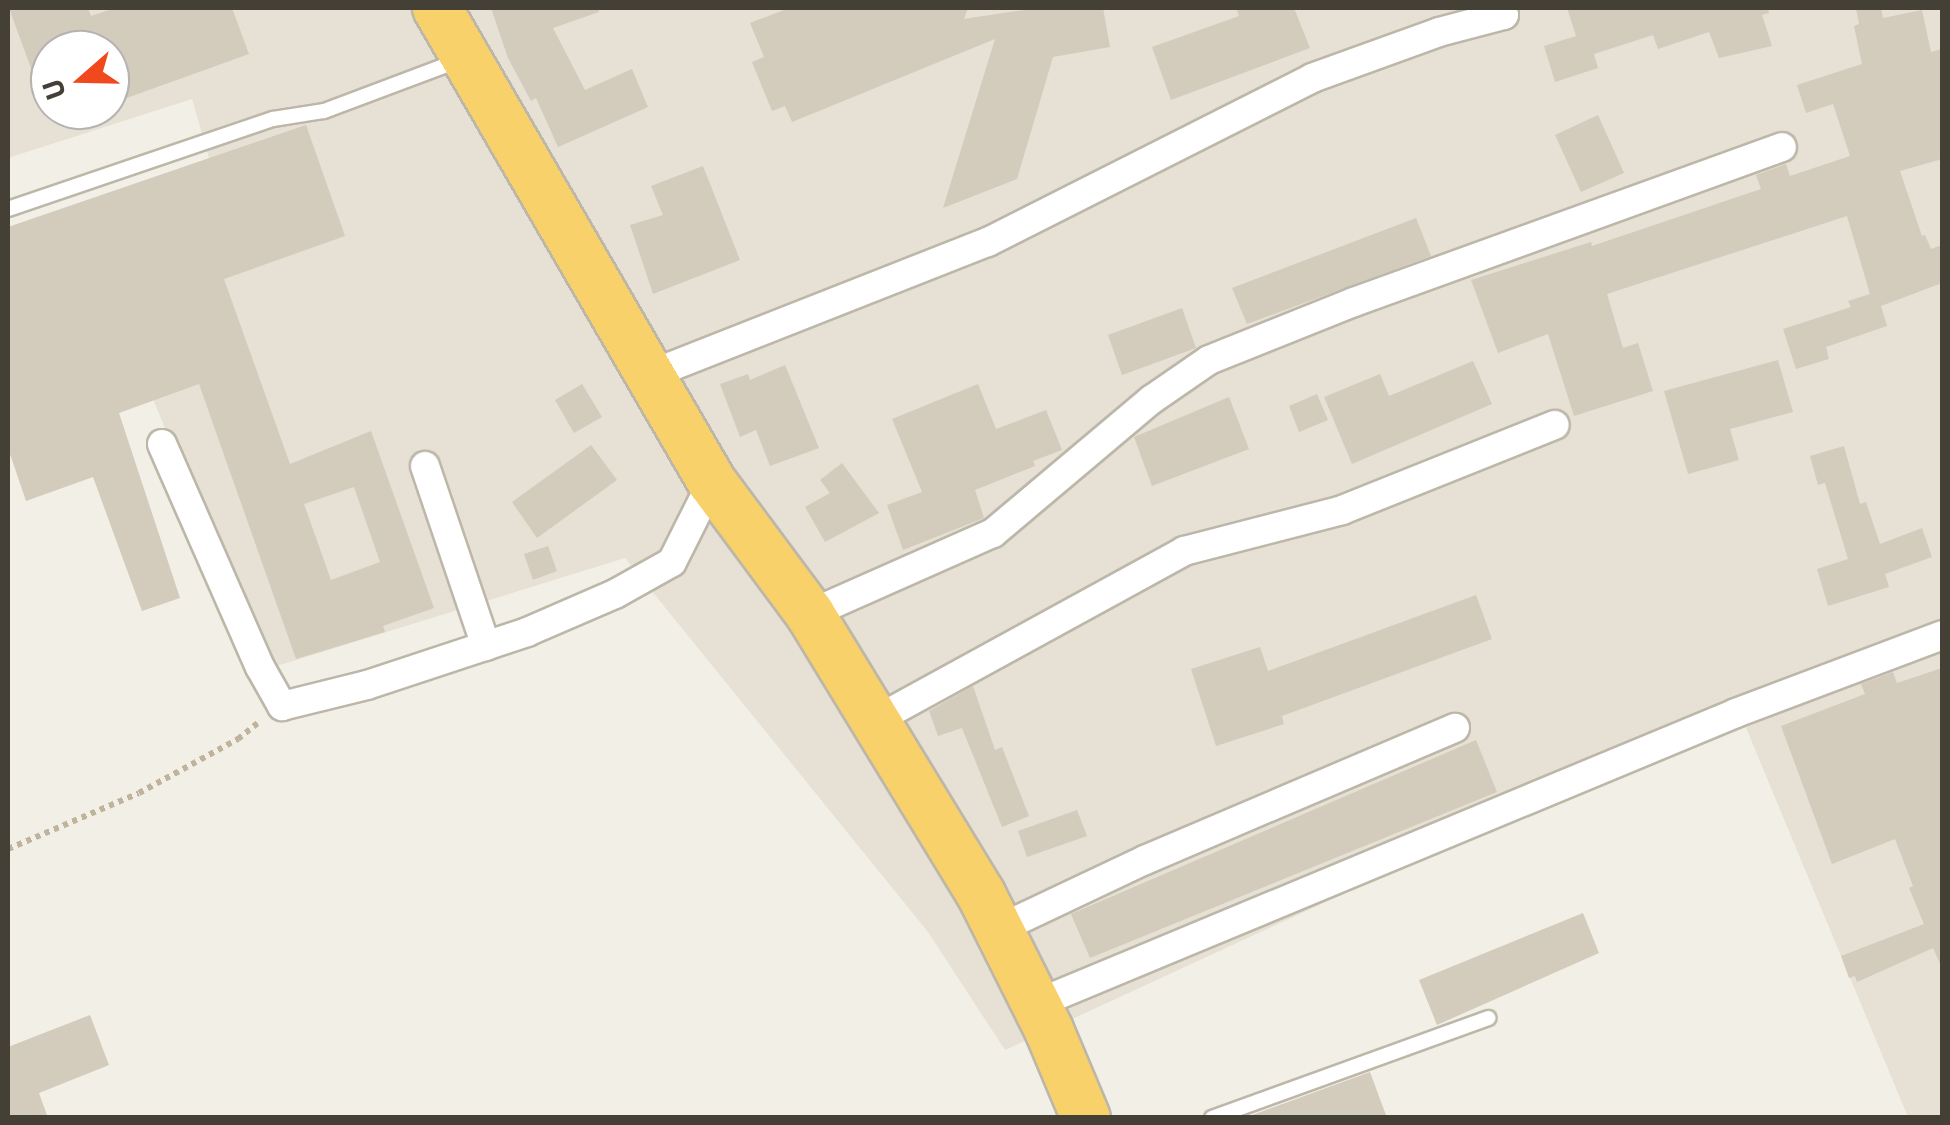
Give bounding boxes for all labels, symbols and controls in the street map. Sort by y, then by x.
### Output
north arrow [30,30,130,130]
text: U [33,74,74,105]

